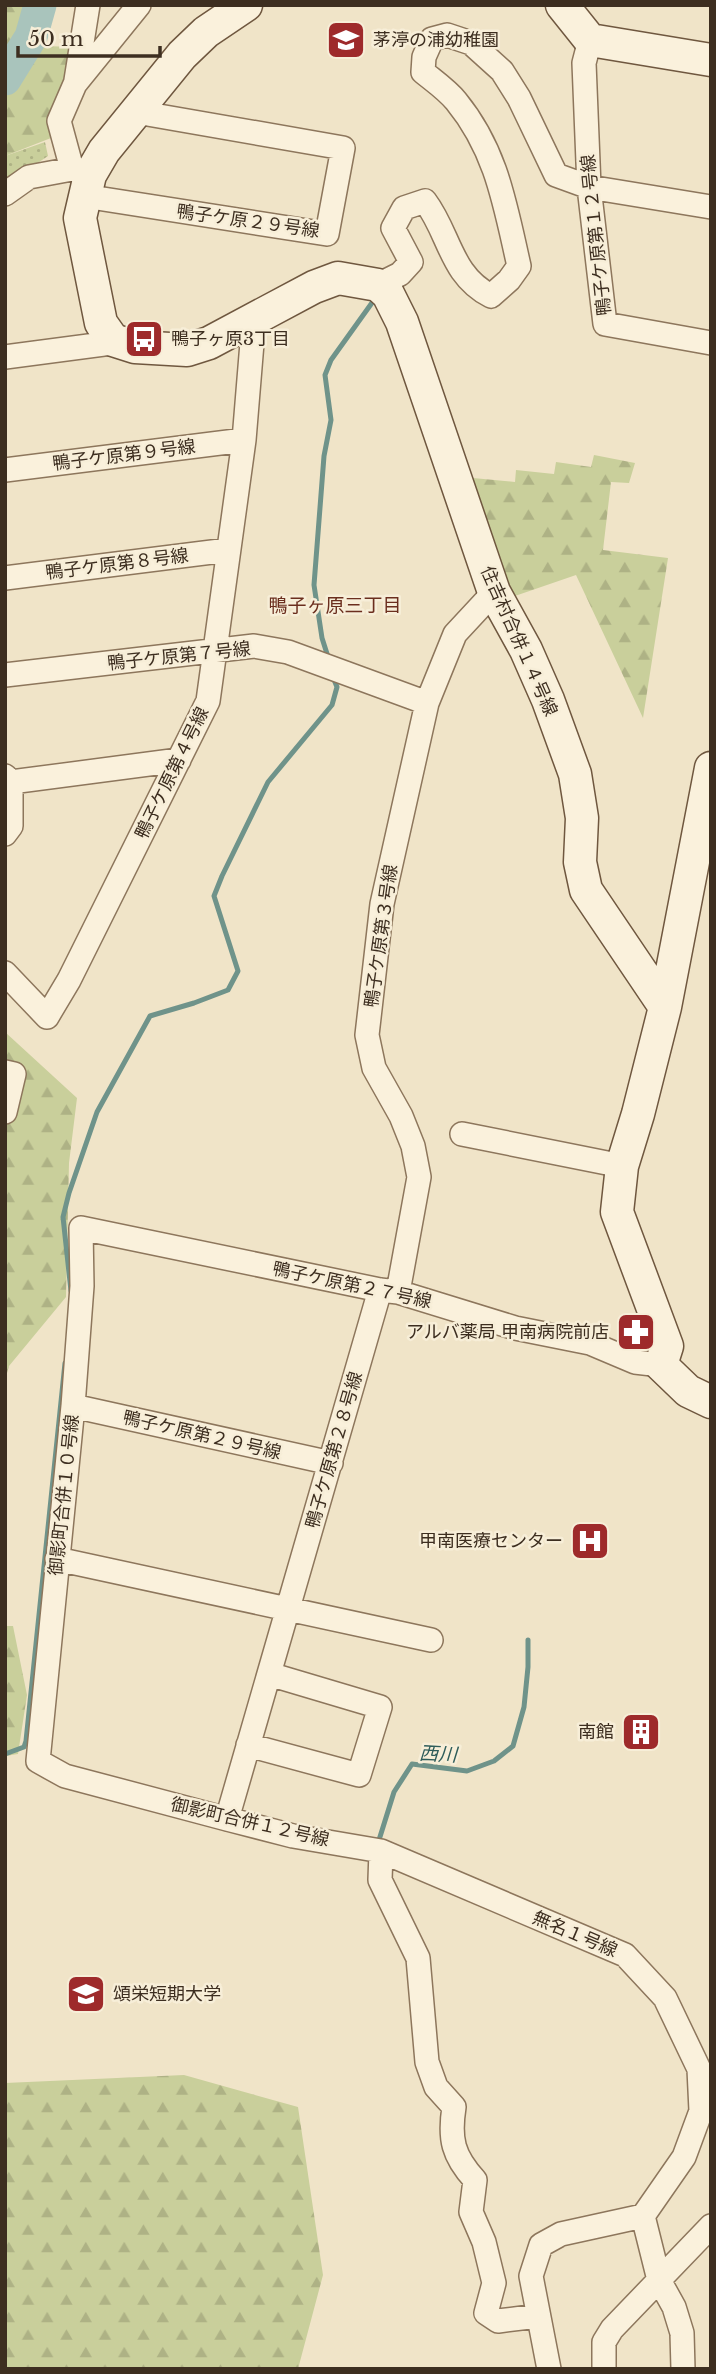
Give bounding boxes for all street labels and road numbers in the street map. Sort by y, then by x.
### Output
street label: 鴨子ケ原第１２号線 [577,153,615,317]
street label: 鴨子ケ原２９号線 [175,200,321,242]
street label: 鴨子ケ原第９号線 [51,435,197,475]
street label: 鴨子ケ原第８号線 [44,544,190,584]
street label: 住吉村合併１４号線 [476,563,562,719]
street label: 鴨子ケ原第７号線 [106,638,252,674]
street label: 鴨子ケ原第４号線 [131,703,213,843]
street label: 鴨子ケ原第３号線 [360,863,402,1009]
street label: 鴨子ケ原第２７号線 [270,1257,434,1313]
street label: 鴨子ケ原第２８号線 [301,1369,367,1531]
street label: 鴨子ケ原第２９号線 [121,1406,283,1464]
street label: 御影町合併１０号線 [45,1413,83,1577]
street label: 御影町合併１２号線 [169,1793,331,1851]
street label: 無名１号線 [529,1906,621,1962]

